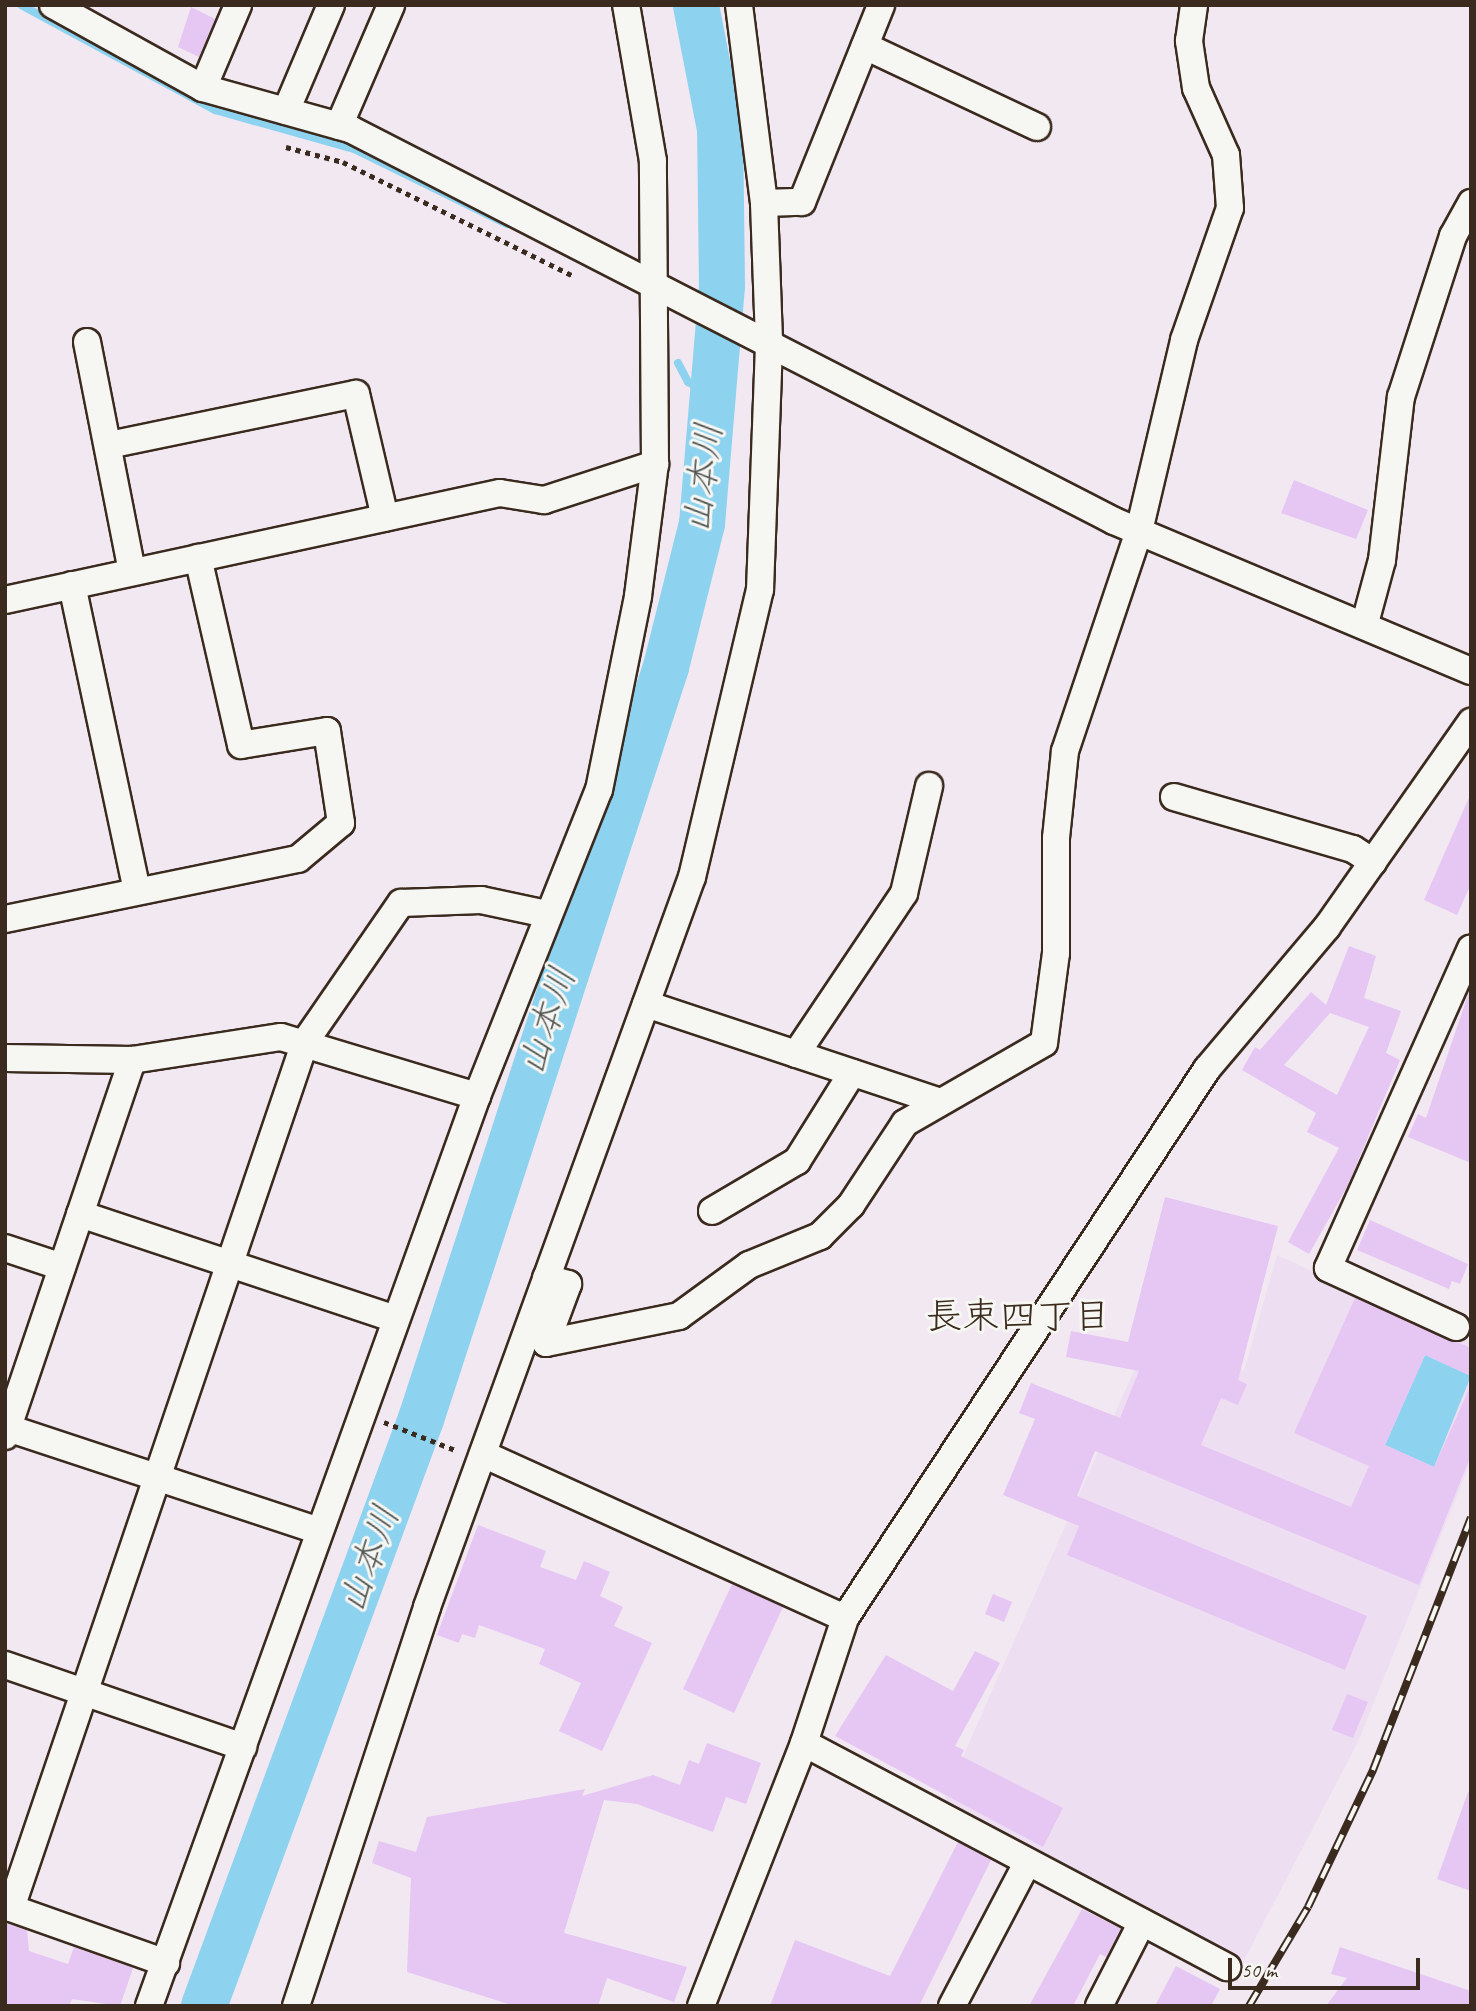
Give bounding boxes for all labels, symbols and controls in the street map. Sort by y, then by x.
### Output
water label: 山本川 [674,420,732,536]
water label: 山本川 [509,961,585,1081]
district label: 長束四丁目 [926,1294,1110,1338]
water label: 山本川 [329,1499,409,1619]
scale bar [1231,1944,1424,1988]
text: 50 m [1241,1957,1277,1983]

